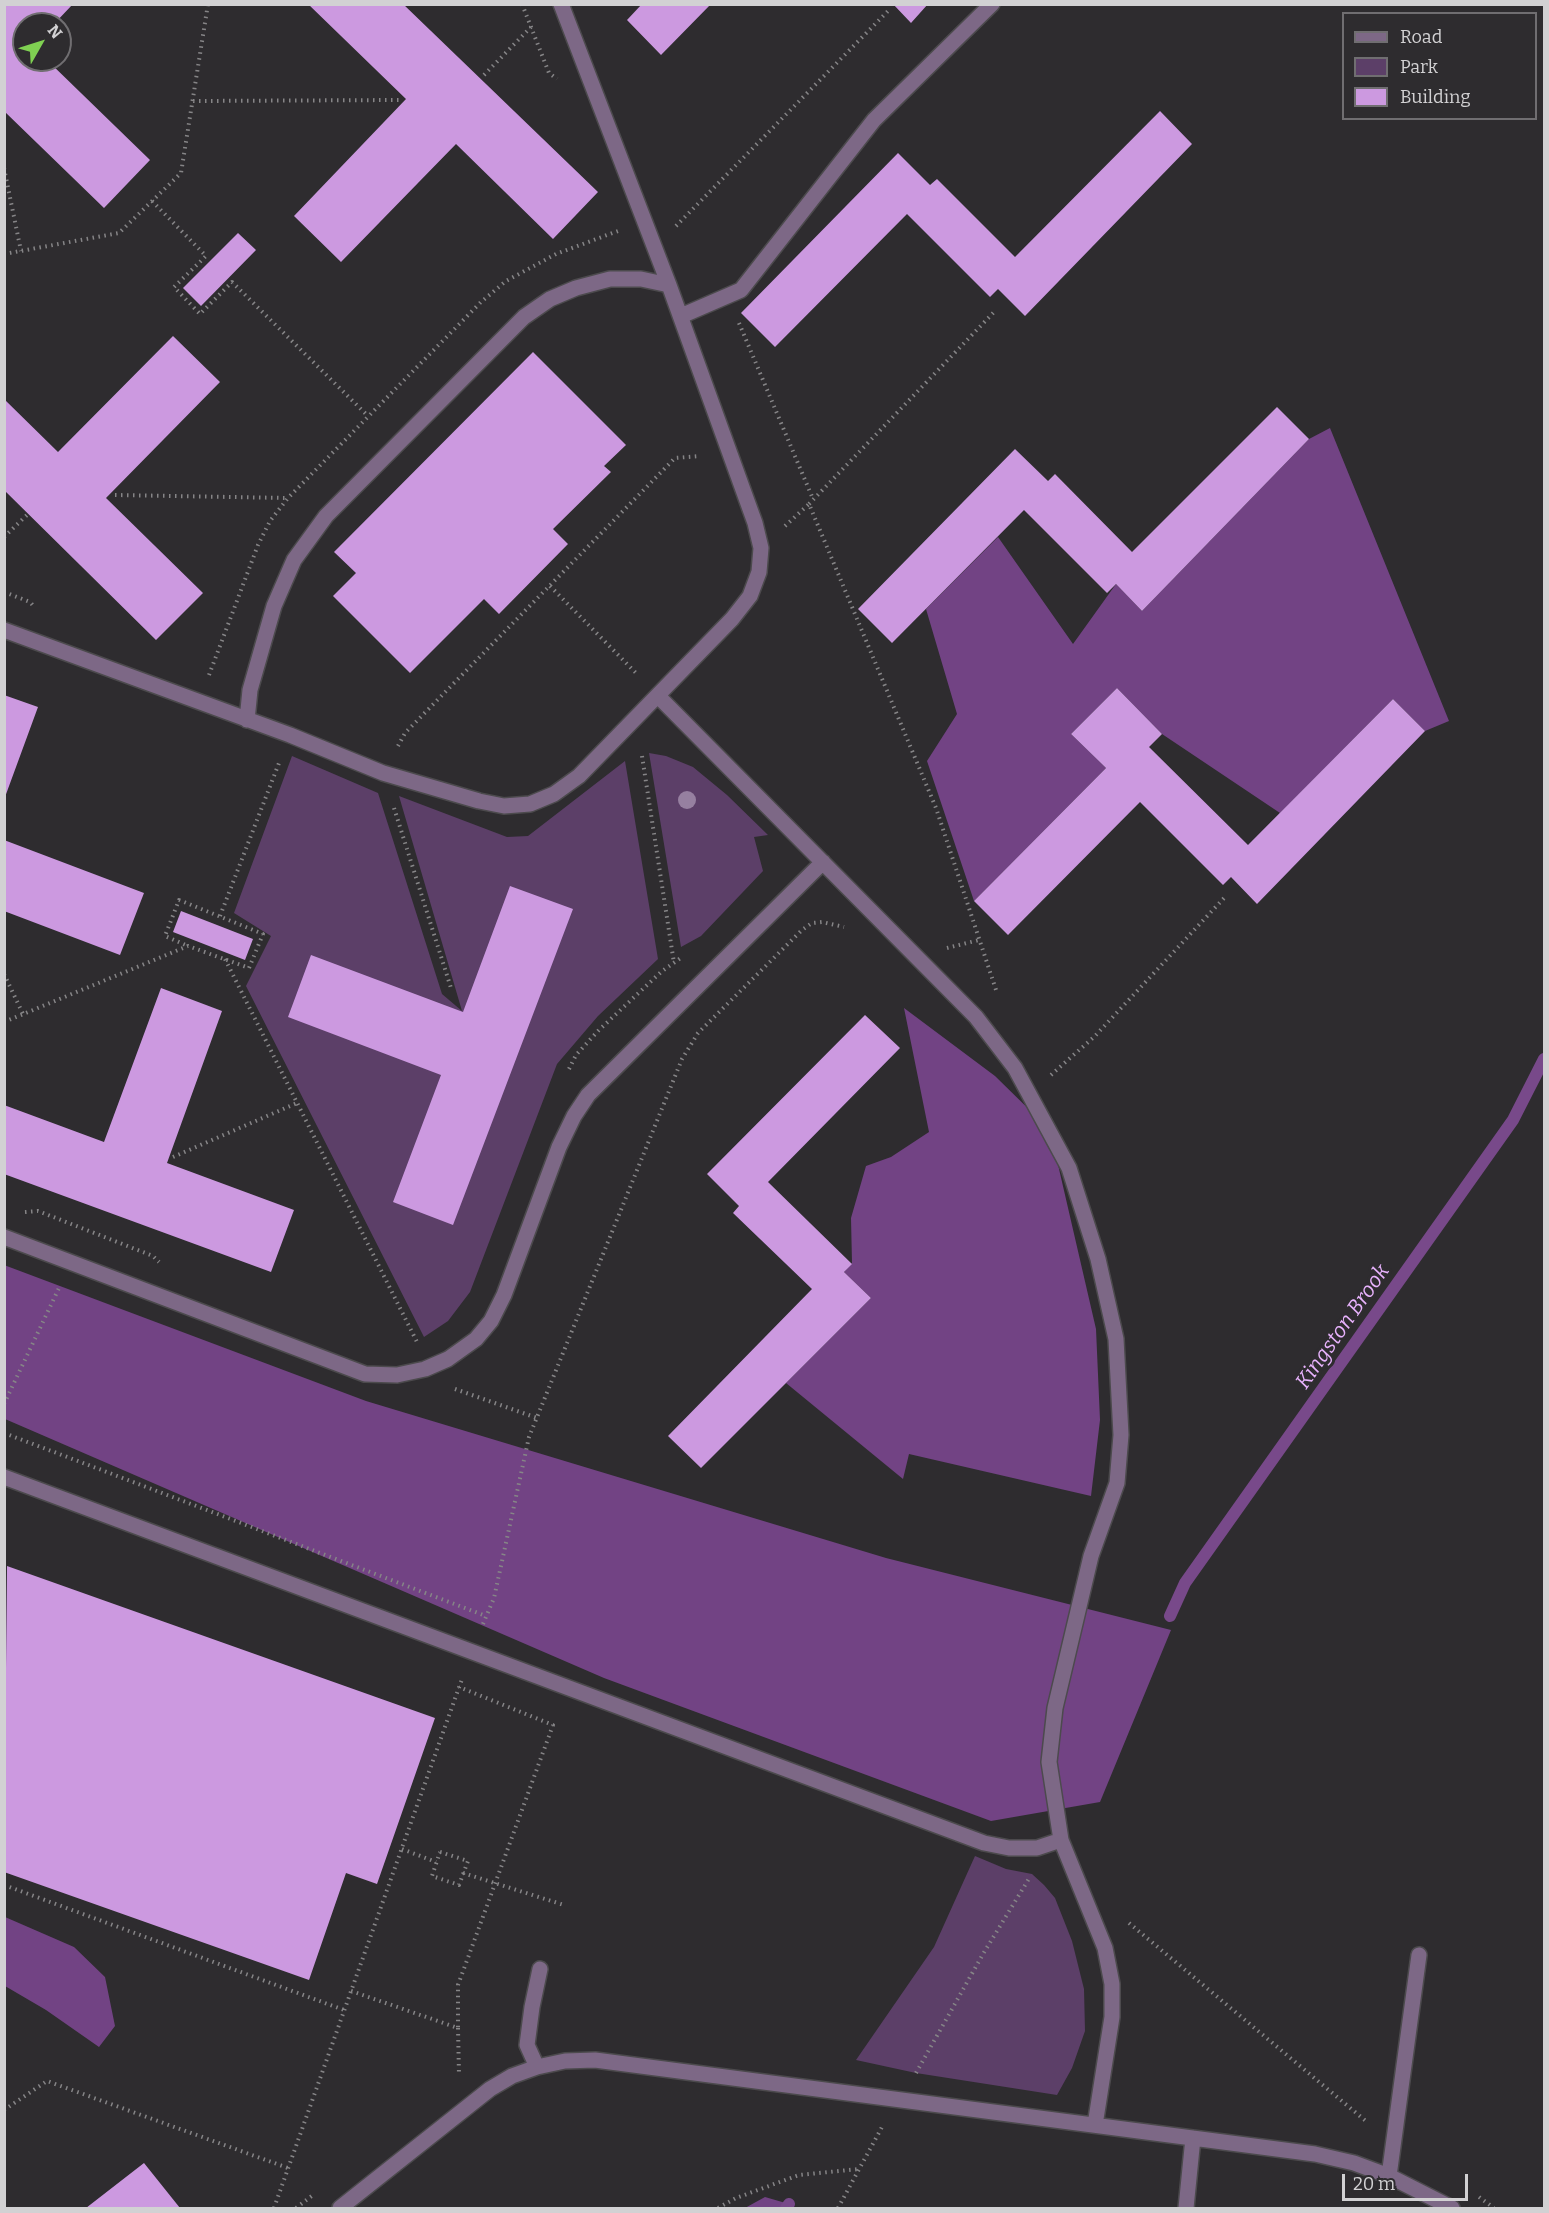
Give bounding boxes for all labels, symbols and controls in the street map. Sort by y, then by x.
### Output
north arrow [12,12,72,72]
legend [1342,12,1537,120]
text: N [44,21,66,42]
text: Road [1400,26,1442,48]
text: Park [1400,56,1438,78]
text: Building [1400,86,1471,108]
water label: Kingston Brook [1291,1260,1395,1394]
scale bar [1345,2162,1471,2200]
text: 20 m [1353,2173,1395,2195]

